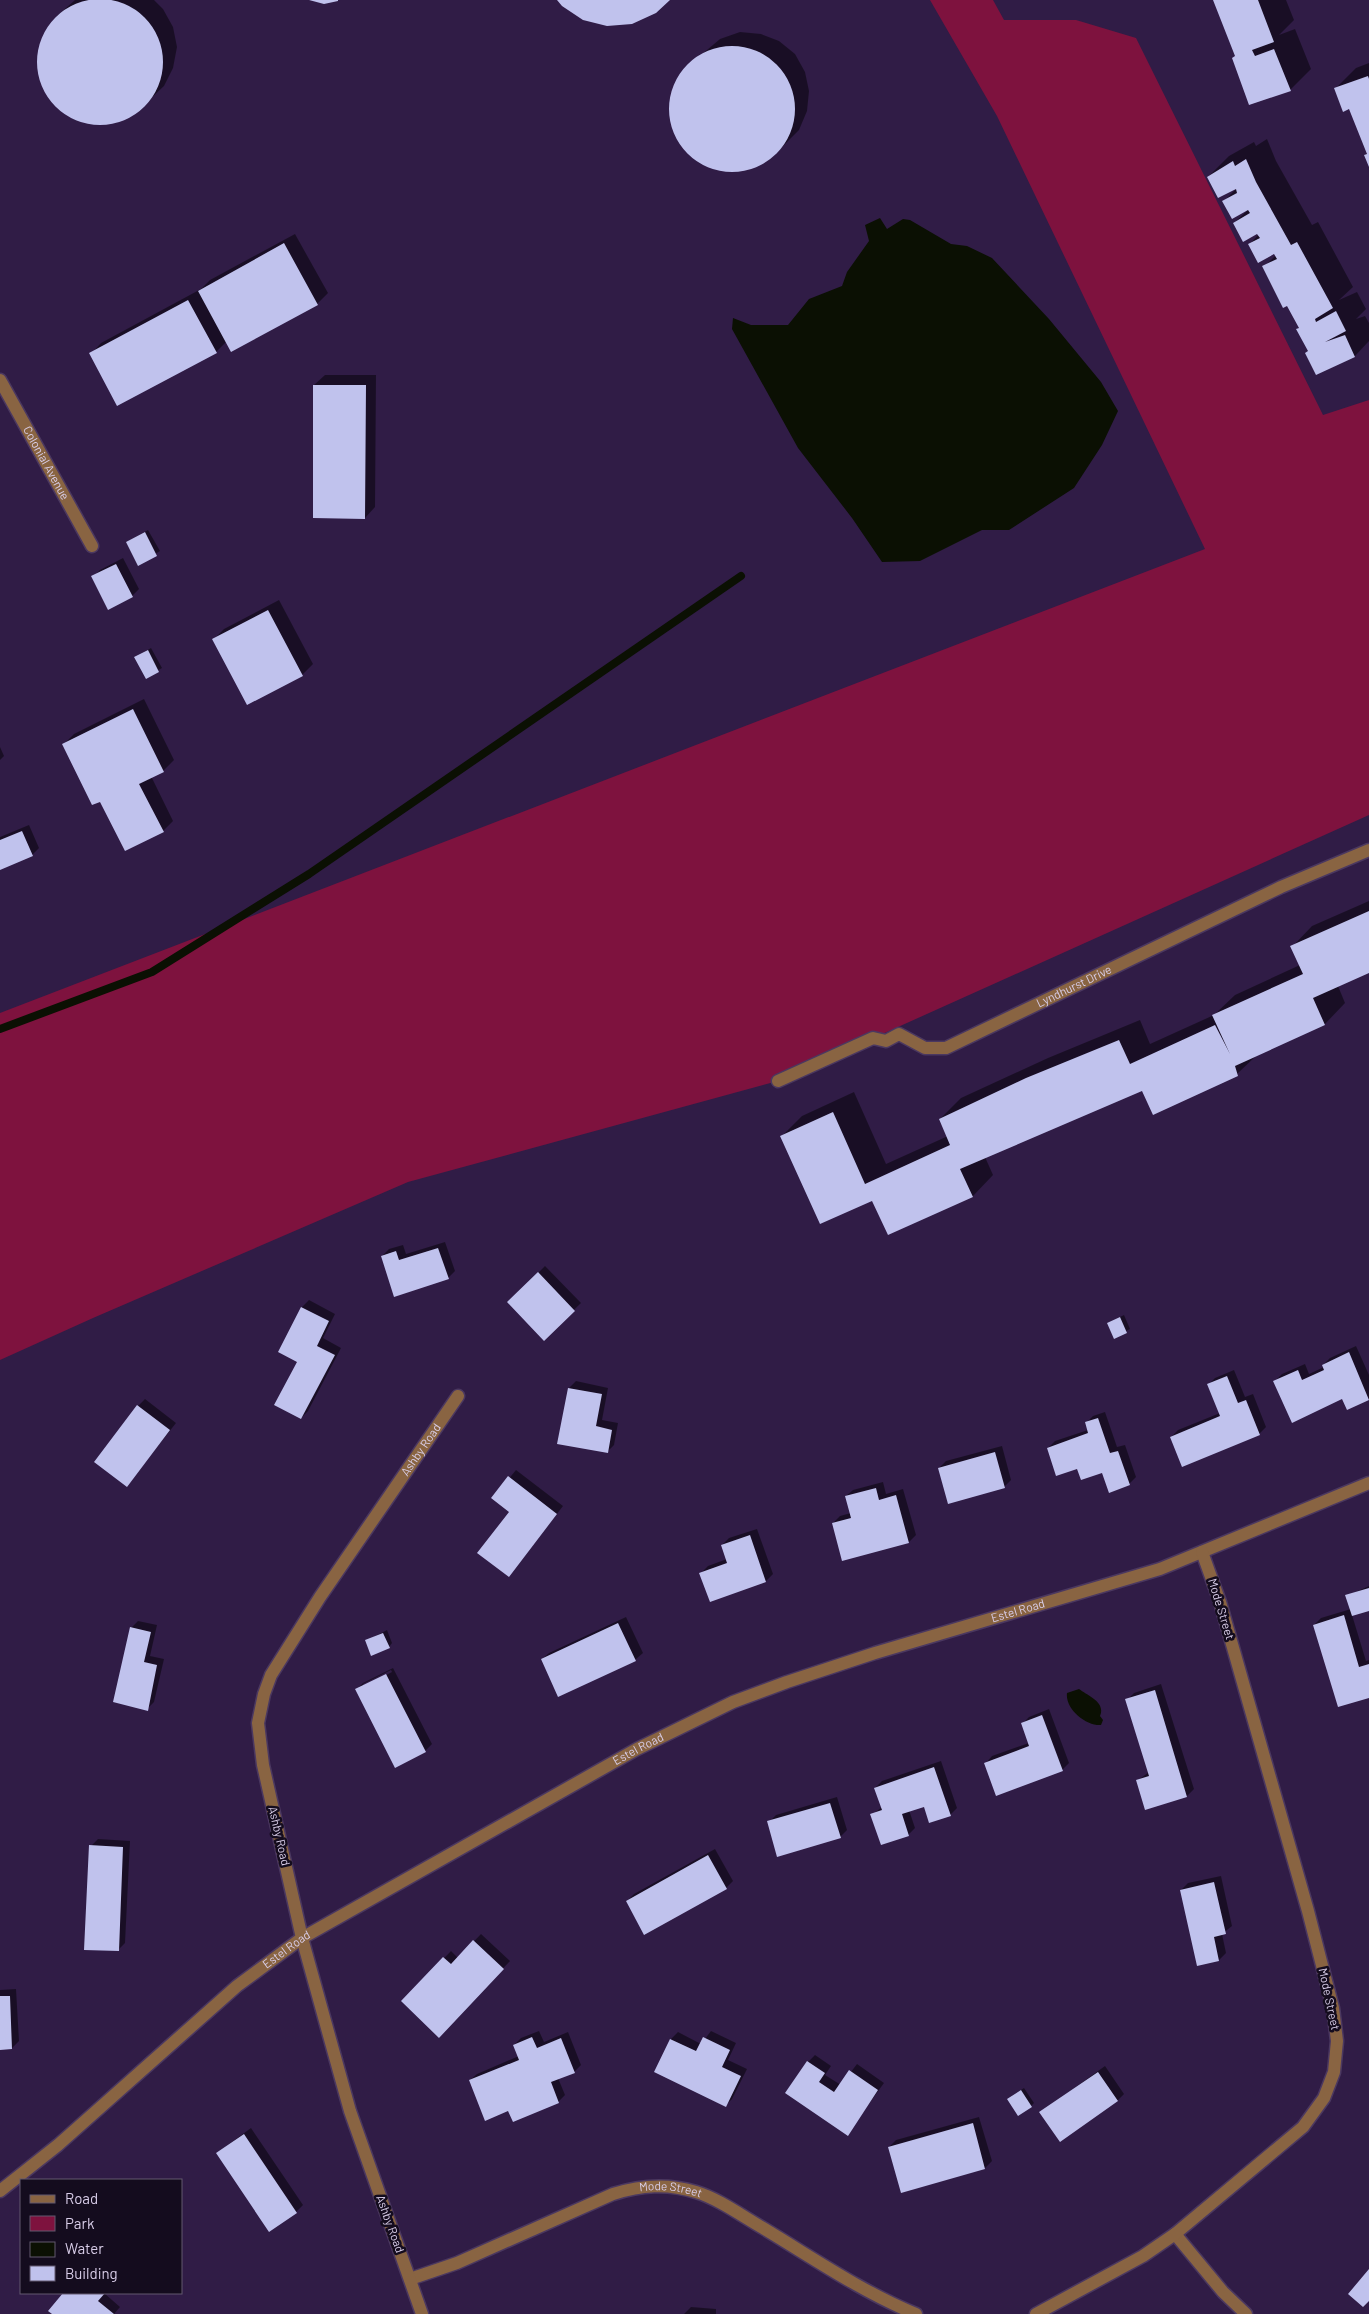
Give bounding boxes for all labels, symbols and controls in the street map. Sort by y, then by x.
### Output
street label: Colonial Avenue [21,423,73,502]
street label: Lyndhurst Drive [1034,962,1114,1010]
street label: Ashby Road [397,1420,443,1478]
street label: Mode Street [1206,1576,1238,1641]
street label: Estel Road [989,1595,1046,1624]
street label: Estel Road [610,1729,666,1767]
street label: Ashby Road [266,1805,294,1867]
street label: Estel Road [259,1927,312,1971]
street label: Mode Street [1317,1966,1343,2031]
street label: Mode Street [638,2178,704,2200]
legend [20,2179,182,2294]
text: Road [65,2189,98,2207]
street label: Ashby Road [374,2193,408,2254]
text: Park [65,2214,95,2232]
text: Water [65,2239,104,2257]
text: Building [65,2264,118,2282]

